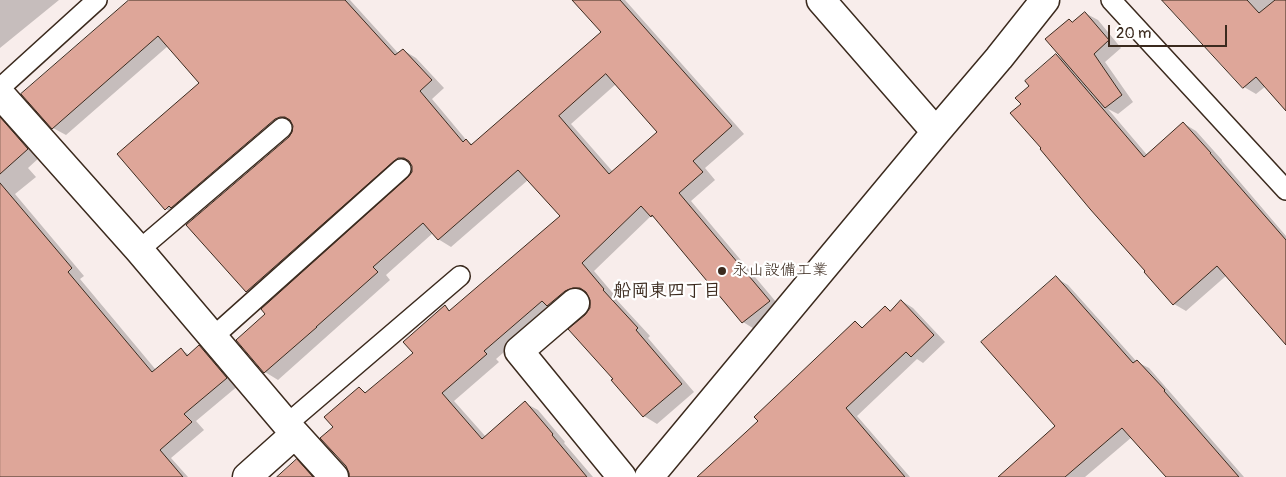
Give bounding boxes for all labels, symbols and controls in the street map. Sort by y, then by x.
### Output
scale bar [1111,15,1230,47]
text: 20 m [1116,24,1151,43]
place label: 永山設備工業 [732,261,828,281]
marker: 永山設備工業 [716,265,728,277]
district label: 船岡東四丁目 [613,280,721,302]

